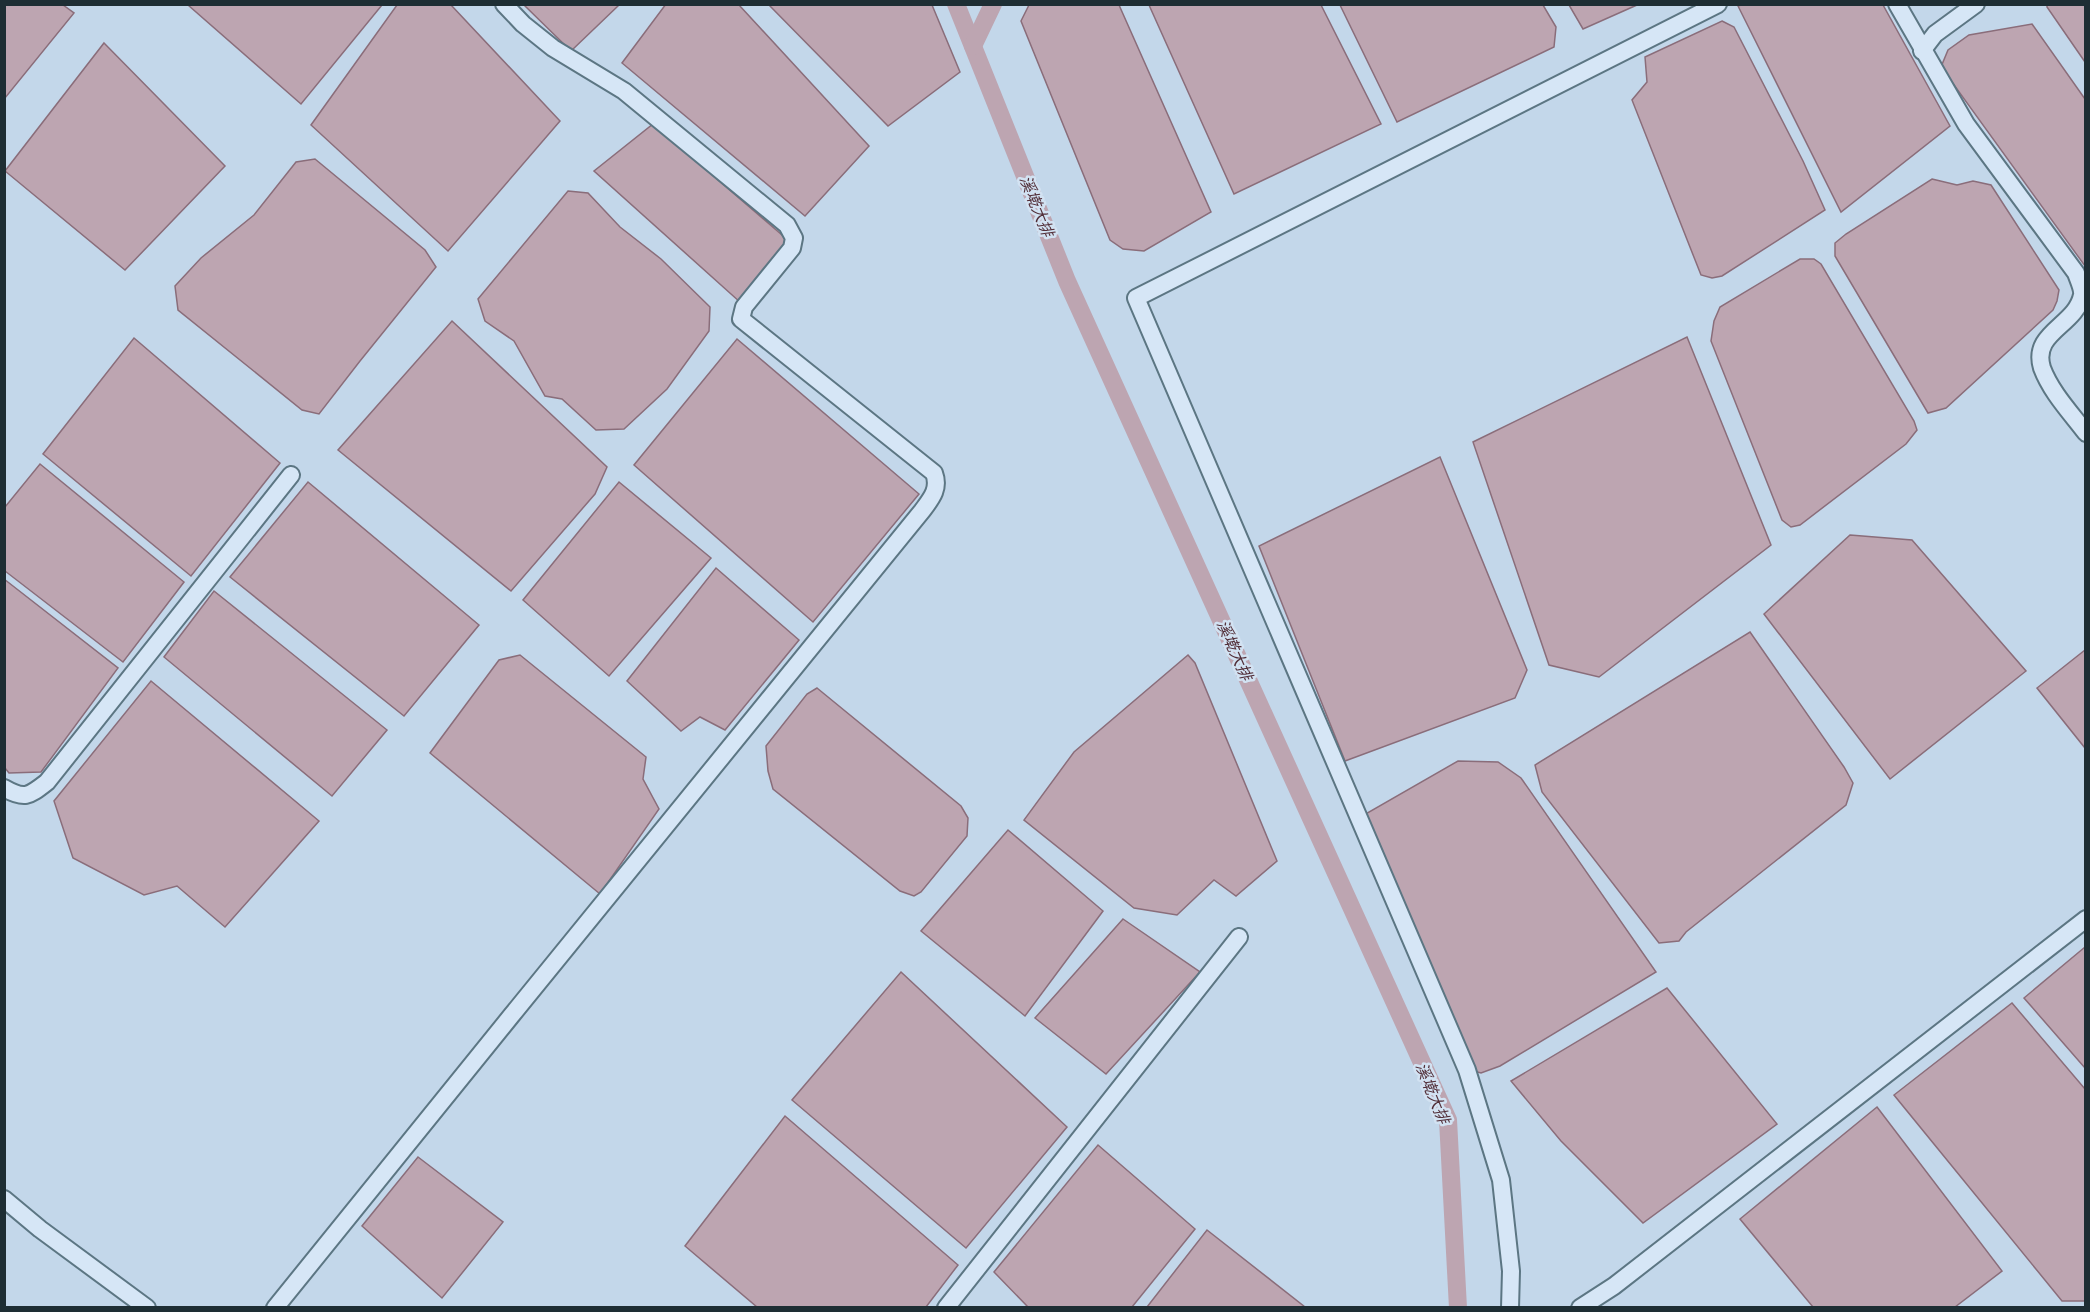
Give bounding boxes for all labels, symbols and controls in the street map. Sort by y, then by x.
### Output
water label: 溪墘大排 [1016,173,1059,241]
water label: 溪墘大排 [1213,617,1258,685]
water label: 溪墘大排 [1412,1060,1455,1128]

